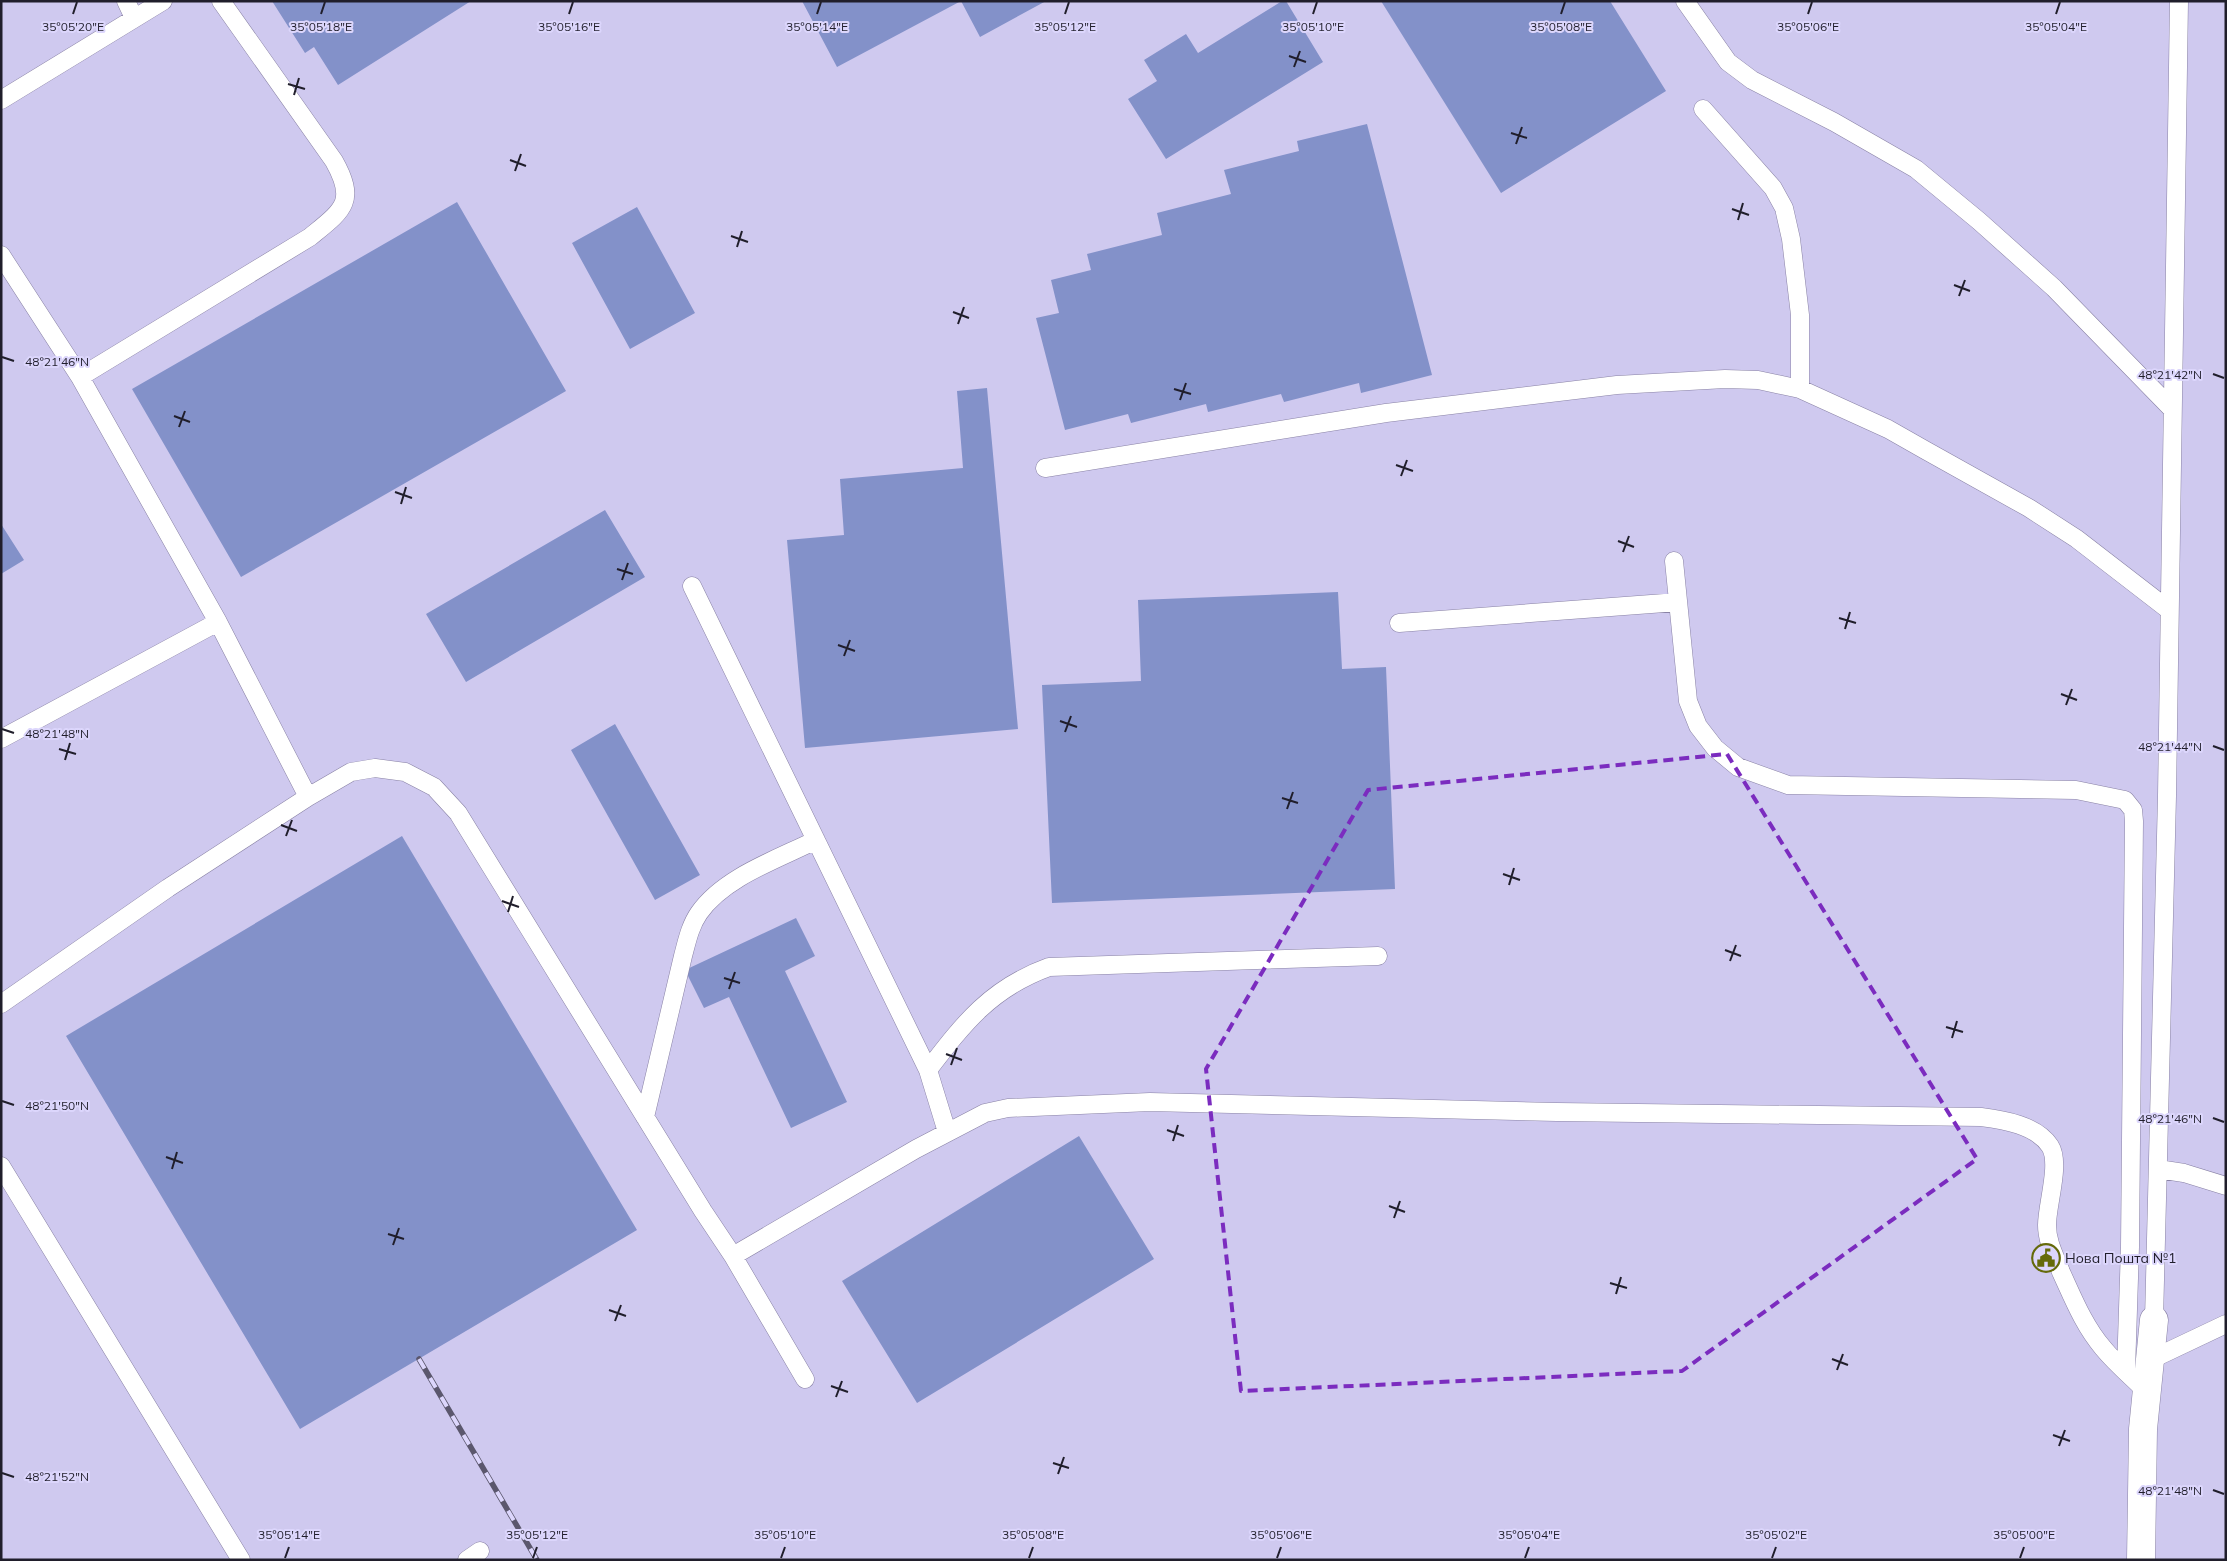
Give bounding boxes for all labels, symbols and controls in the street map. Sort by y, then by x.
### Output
text: 35°05'20"E [42,19,104,34]
text: 35°05'18"E [290,19,352,34]
text: 35°05'16"E [538,19,600,34]
text: 35°05'14"E [786,19,848,34]
text: 35°05'12"E [1034,19,1096,34]
text: 35°05'10"E [1282,19,1344,34]
text: 35°05'08"E [1530,19,1592,34]
text: 35°05'06"E [1777,19,1839,34]
text: 35°05'04"E [2025,19,2087,34]
text: 48°21'46"N [25,354,89,369]
text: 48°21'42"N [2138,367,2202,382]
text: 48°21'48"N [25,726,89,741]
text: 48°21'44"N [2138,739,2202,754]
text: 48°21'50"N [25,1098,89,1113]
text: 48°21'46"N [2138,1111,2202,1126]
public building icon: Нова Пошта №1 [2031,1243,2061,1273]
place label: Нова Пошта №1 [2065,1249,2176,1267]
text: 48°21'52"N [25,1469,89,1484]
text: 48°21'48"N [2138,1483,2202,1498]
text: 35°05'14"E [258,1527,320,1542]
text: 35°05'12"E [506,1527,568,1542]
text: 35°05'10"E [754,1527,816,1542]
text: 35°05'08"E [1002,1527,1064,1542]
text: 35°05'06"E [1250,1527,1312,1542]
text: 35°05'04"E [1498,1527,1560,1542]
text: 35°05'02"E [1745,1527,1807,1542]
text: 35°05'00"E [1993,1527,2055,1542]

